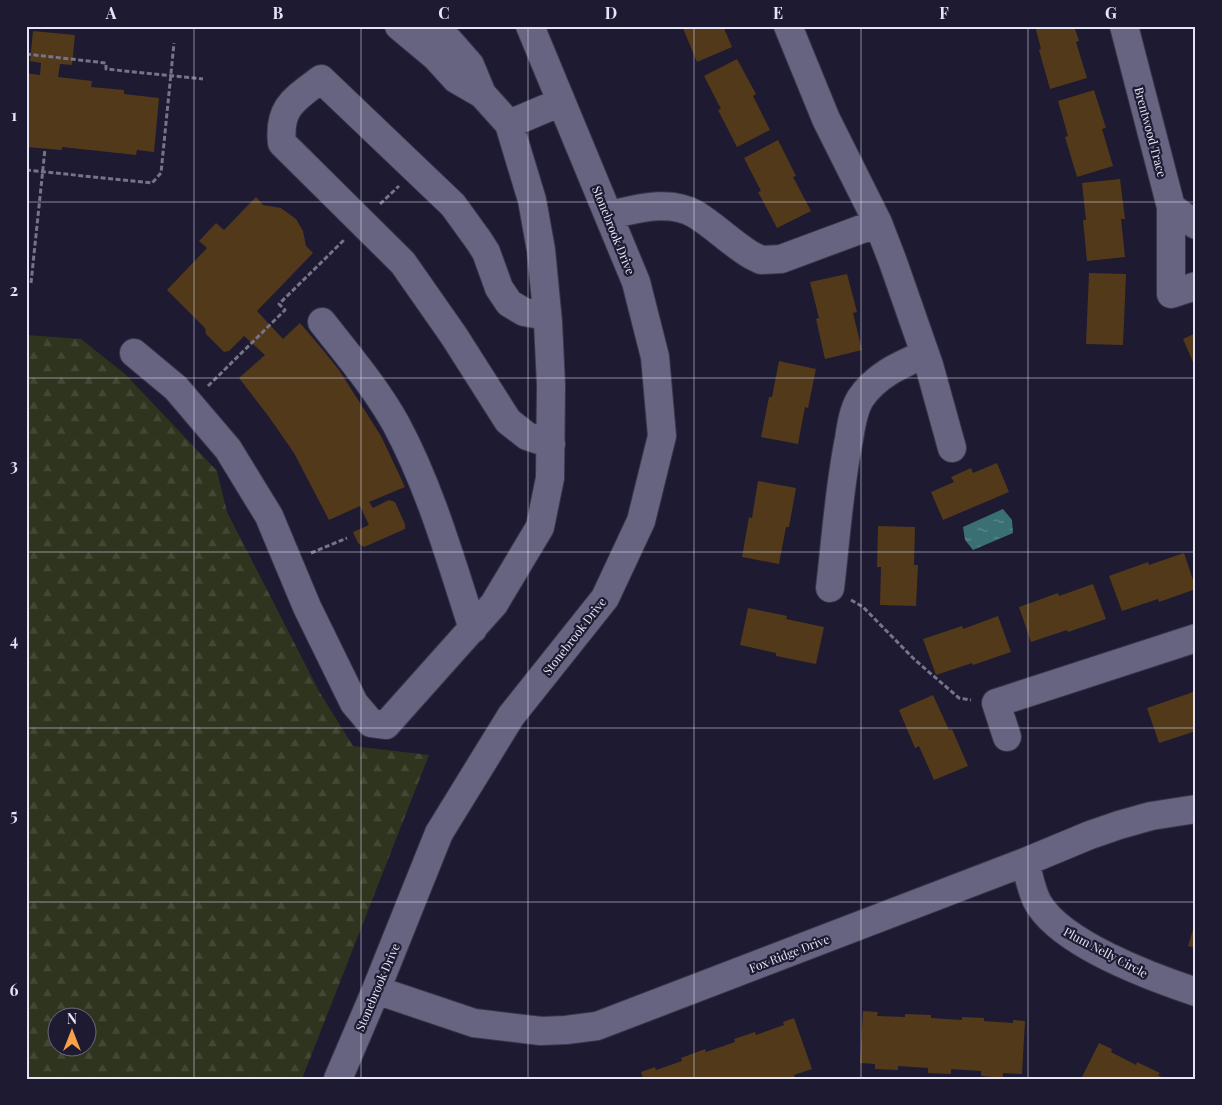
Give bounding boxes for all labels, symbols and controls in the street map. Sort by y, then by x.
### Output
text: A [105,2,117,23]
text: B [273,2,284,23]
text: C [438,2,450,23]
text: D [605,2,617,23]
text: E [773,2,783,23]
text: F [939,2,949,23]
text: G [1105,2,1117,23]
street label: Brentwood Trace [1131,85,1171,179]
text: 1 [11,104,17,125]
street label: Stonebrook Drive [589,183,639,277]
text: 2 [10,279,18,300]
text: 3 [10,454,18,475]
street label: Stonebrook Drive [539,594,609,678]
text: 4 [10,629,18,650]
text: 5 [10,804,18,825]
street label: Plum Nelly Circle [1061,923,1151,981]
street label: Fox Ridge Drive [746,930,832,976]
street label: Stonebrook Drive [351,940,403,1034]
text: 6 [10,979,19,1000]
north arrow [48,1008,98,1058]
text: N [67,1009,77,1028]

